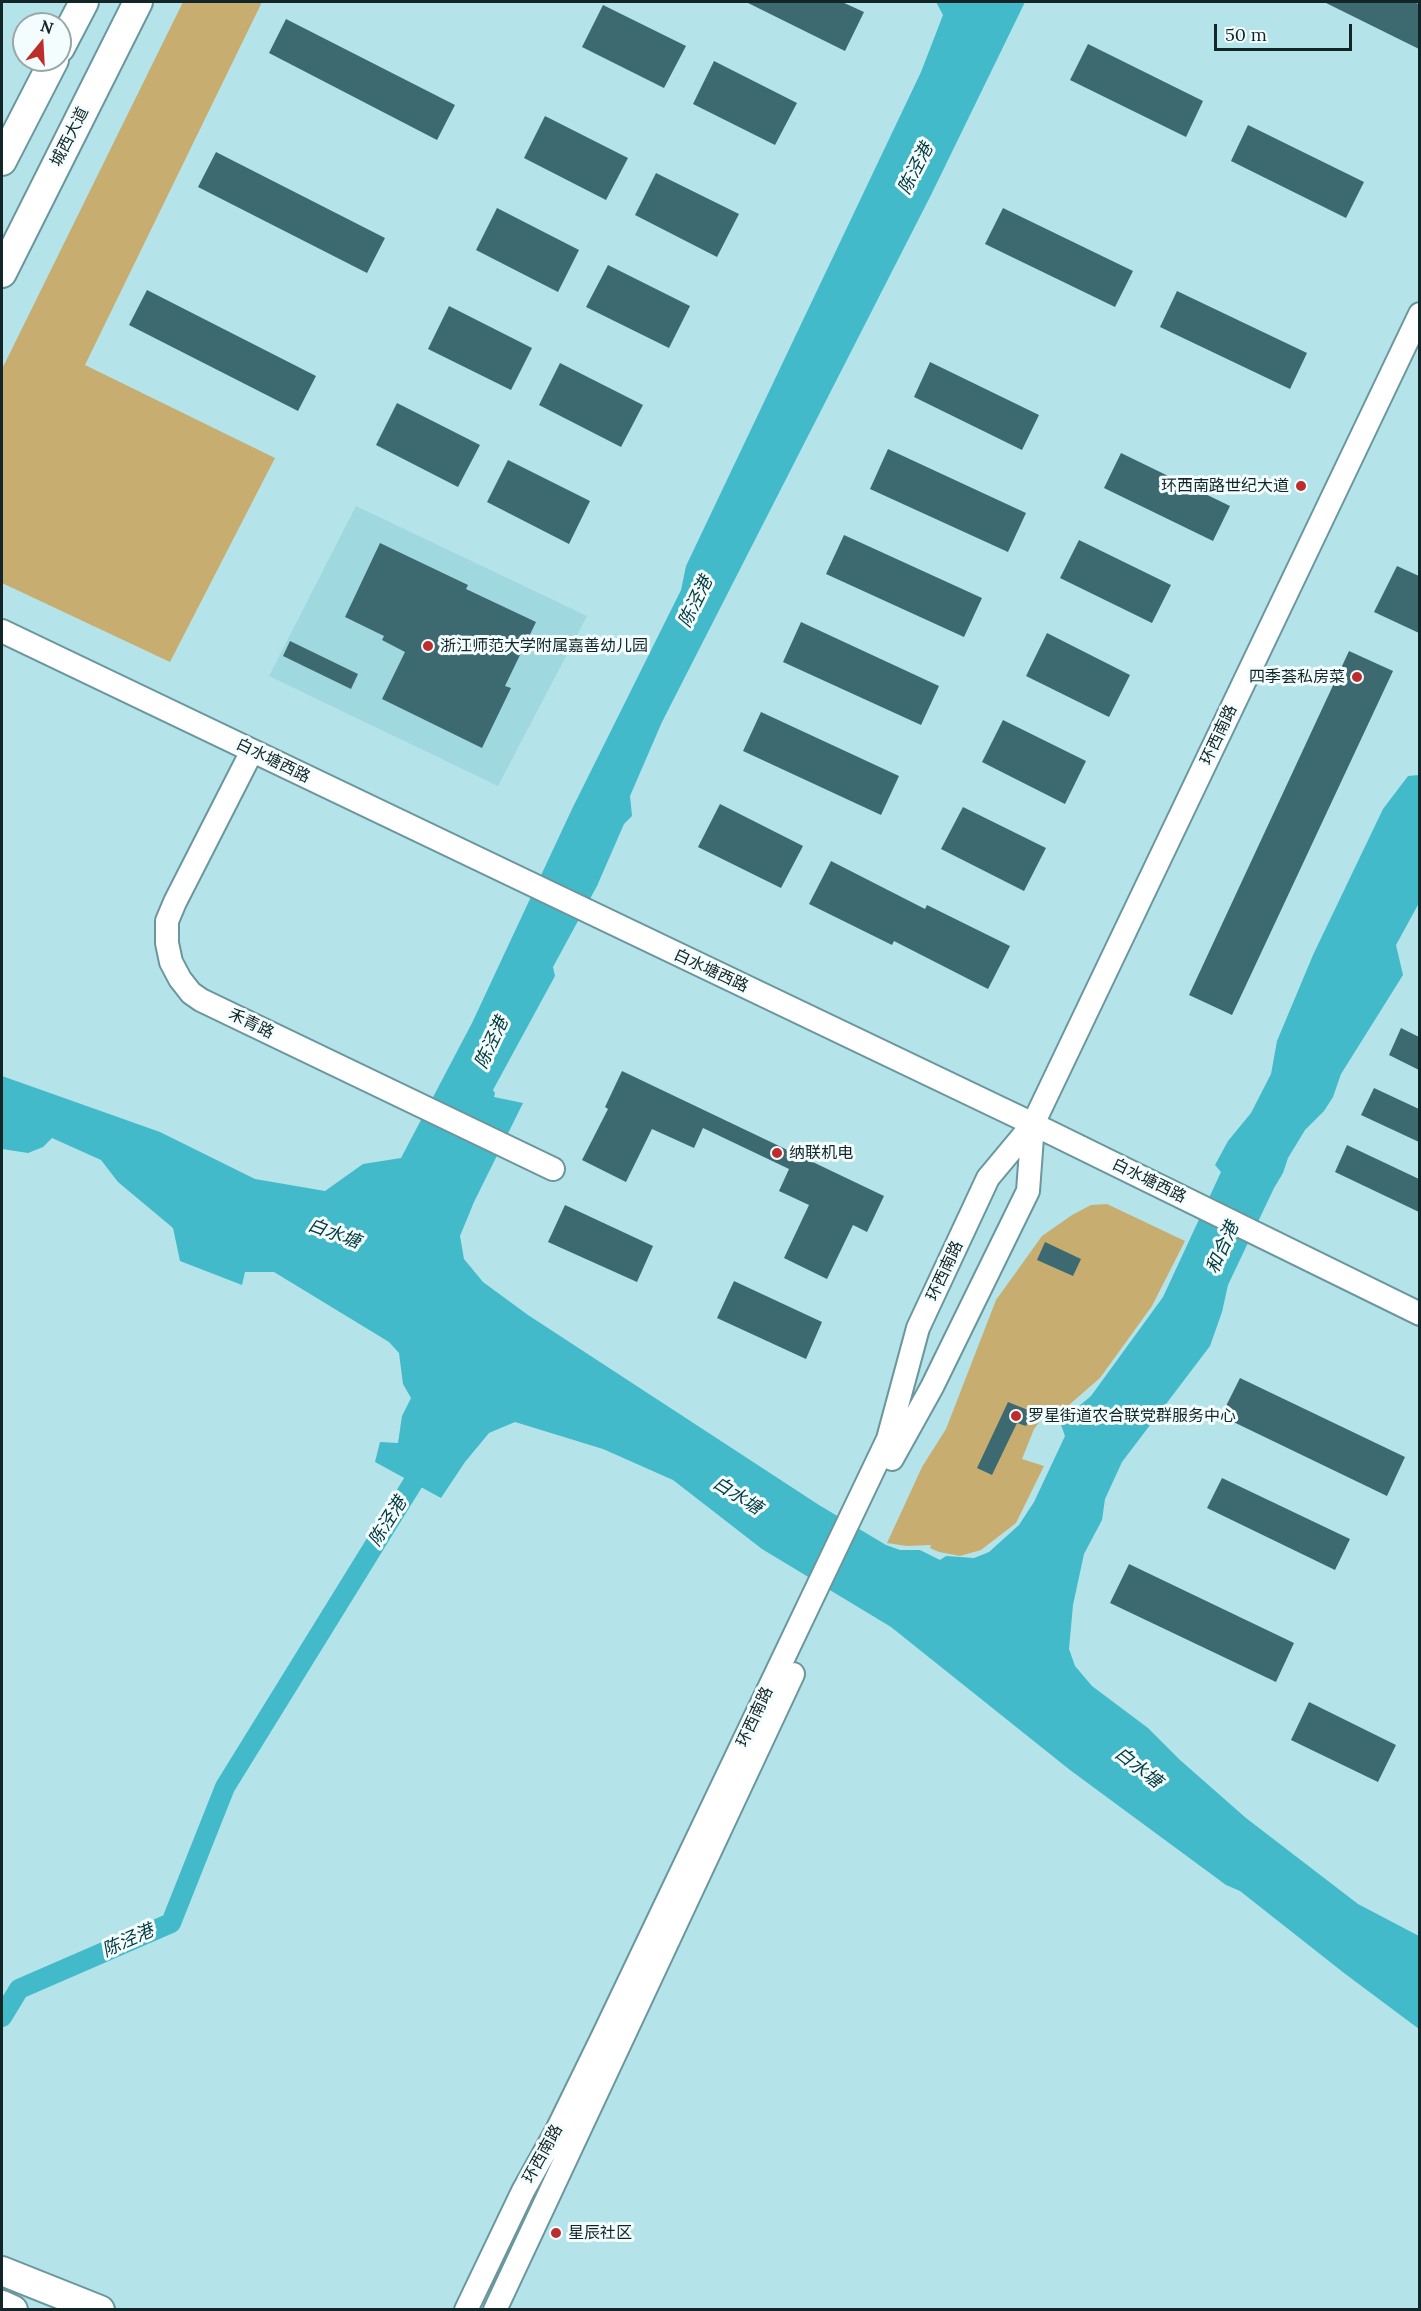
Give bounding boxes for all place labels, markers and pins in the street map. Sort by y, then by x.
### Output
place label: 环西南路世纪大道 [1161,476,1289,496]
marker: 环西南路世纪大道 [1294,479,1308,493]
place label: 浙江师范大学附属嘉善幼儿园 [440,636,648,656]
marker: 浙江师范大学附属嘉善幼儿园 [421,639,435,653]
place label: 四季荟私房菜 [1249,667,1345,687]
marker: 四季荟私房菜 [1350,670,1364,684]
place label: 纳联机电 [789,1143,853,1163]
marker: 纳联机电 [770,1146,784,1160]
place label: 罗星街道农合联党群服务中心 [1028,1406,1236,1426]
marker: 罗星街道农合联党群服务中心 [1009,1409,1023,1423]
place label: 星辰社区 [568,2223,632,2243]
marker: 星辰社区 [549,2226,563,2240]

